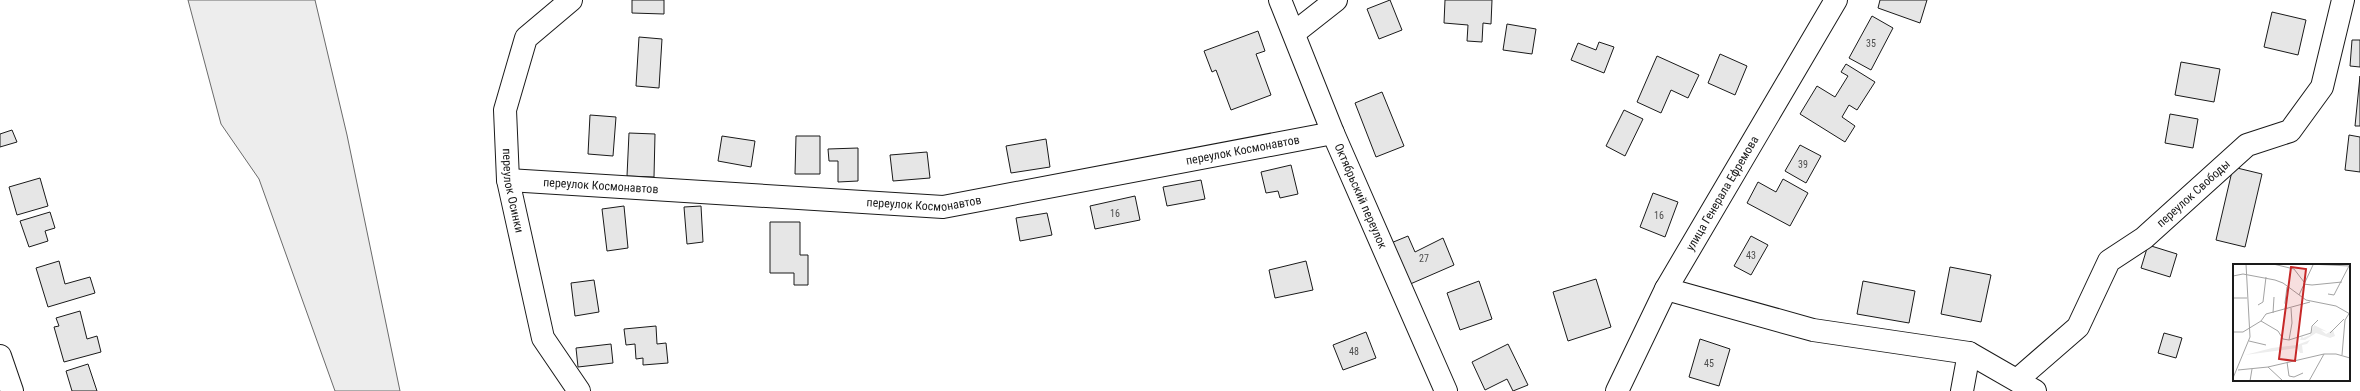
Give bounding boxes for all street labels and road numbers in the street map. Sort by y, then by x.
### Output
street label: переулок Космонавтов [1185,132,1301,168]
street label: улица Генерала Ефремова [1683,133,1762,253]
street label: Октябрьский переулок [1331,141,1390,251]
street label: переулок Осинки [500,148,526,234]
street label: переулок Свободы [2154,157,2233,230]
street label: переулок Космонавтов [543,175,659,196]
street label: переулок Космонавтов [866,193,982,214]

